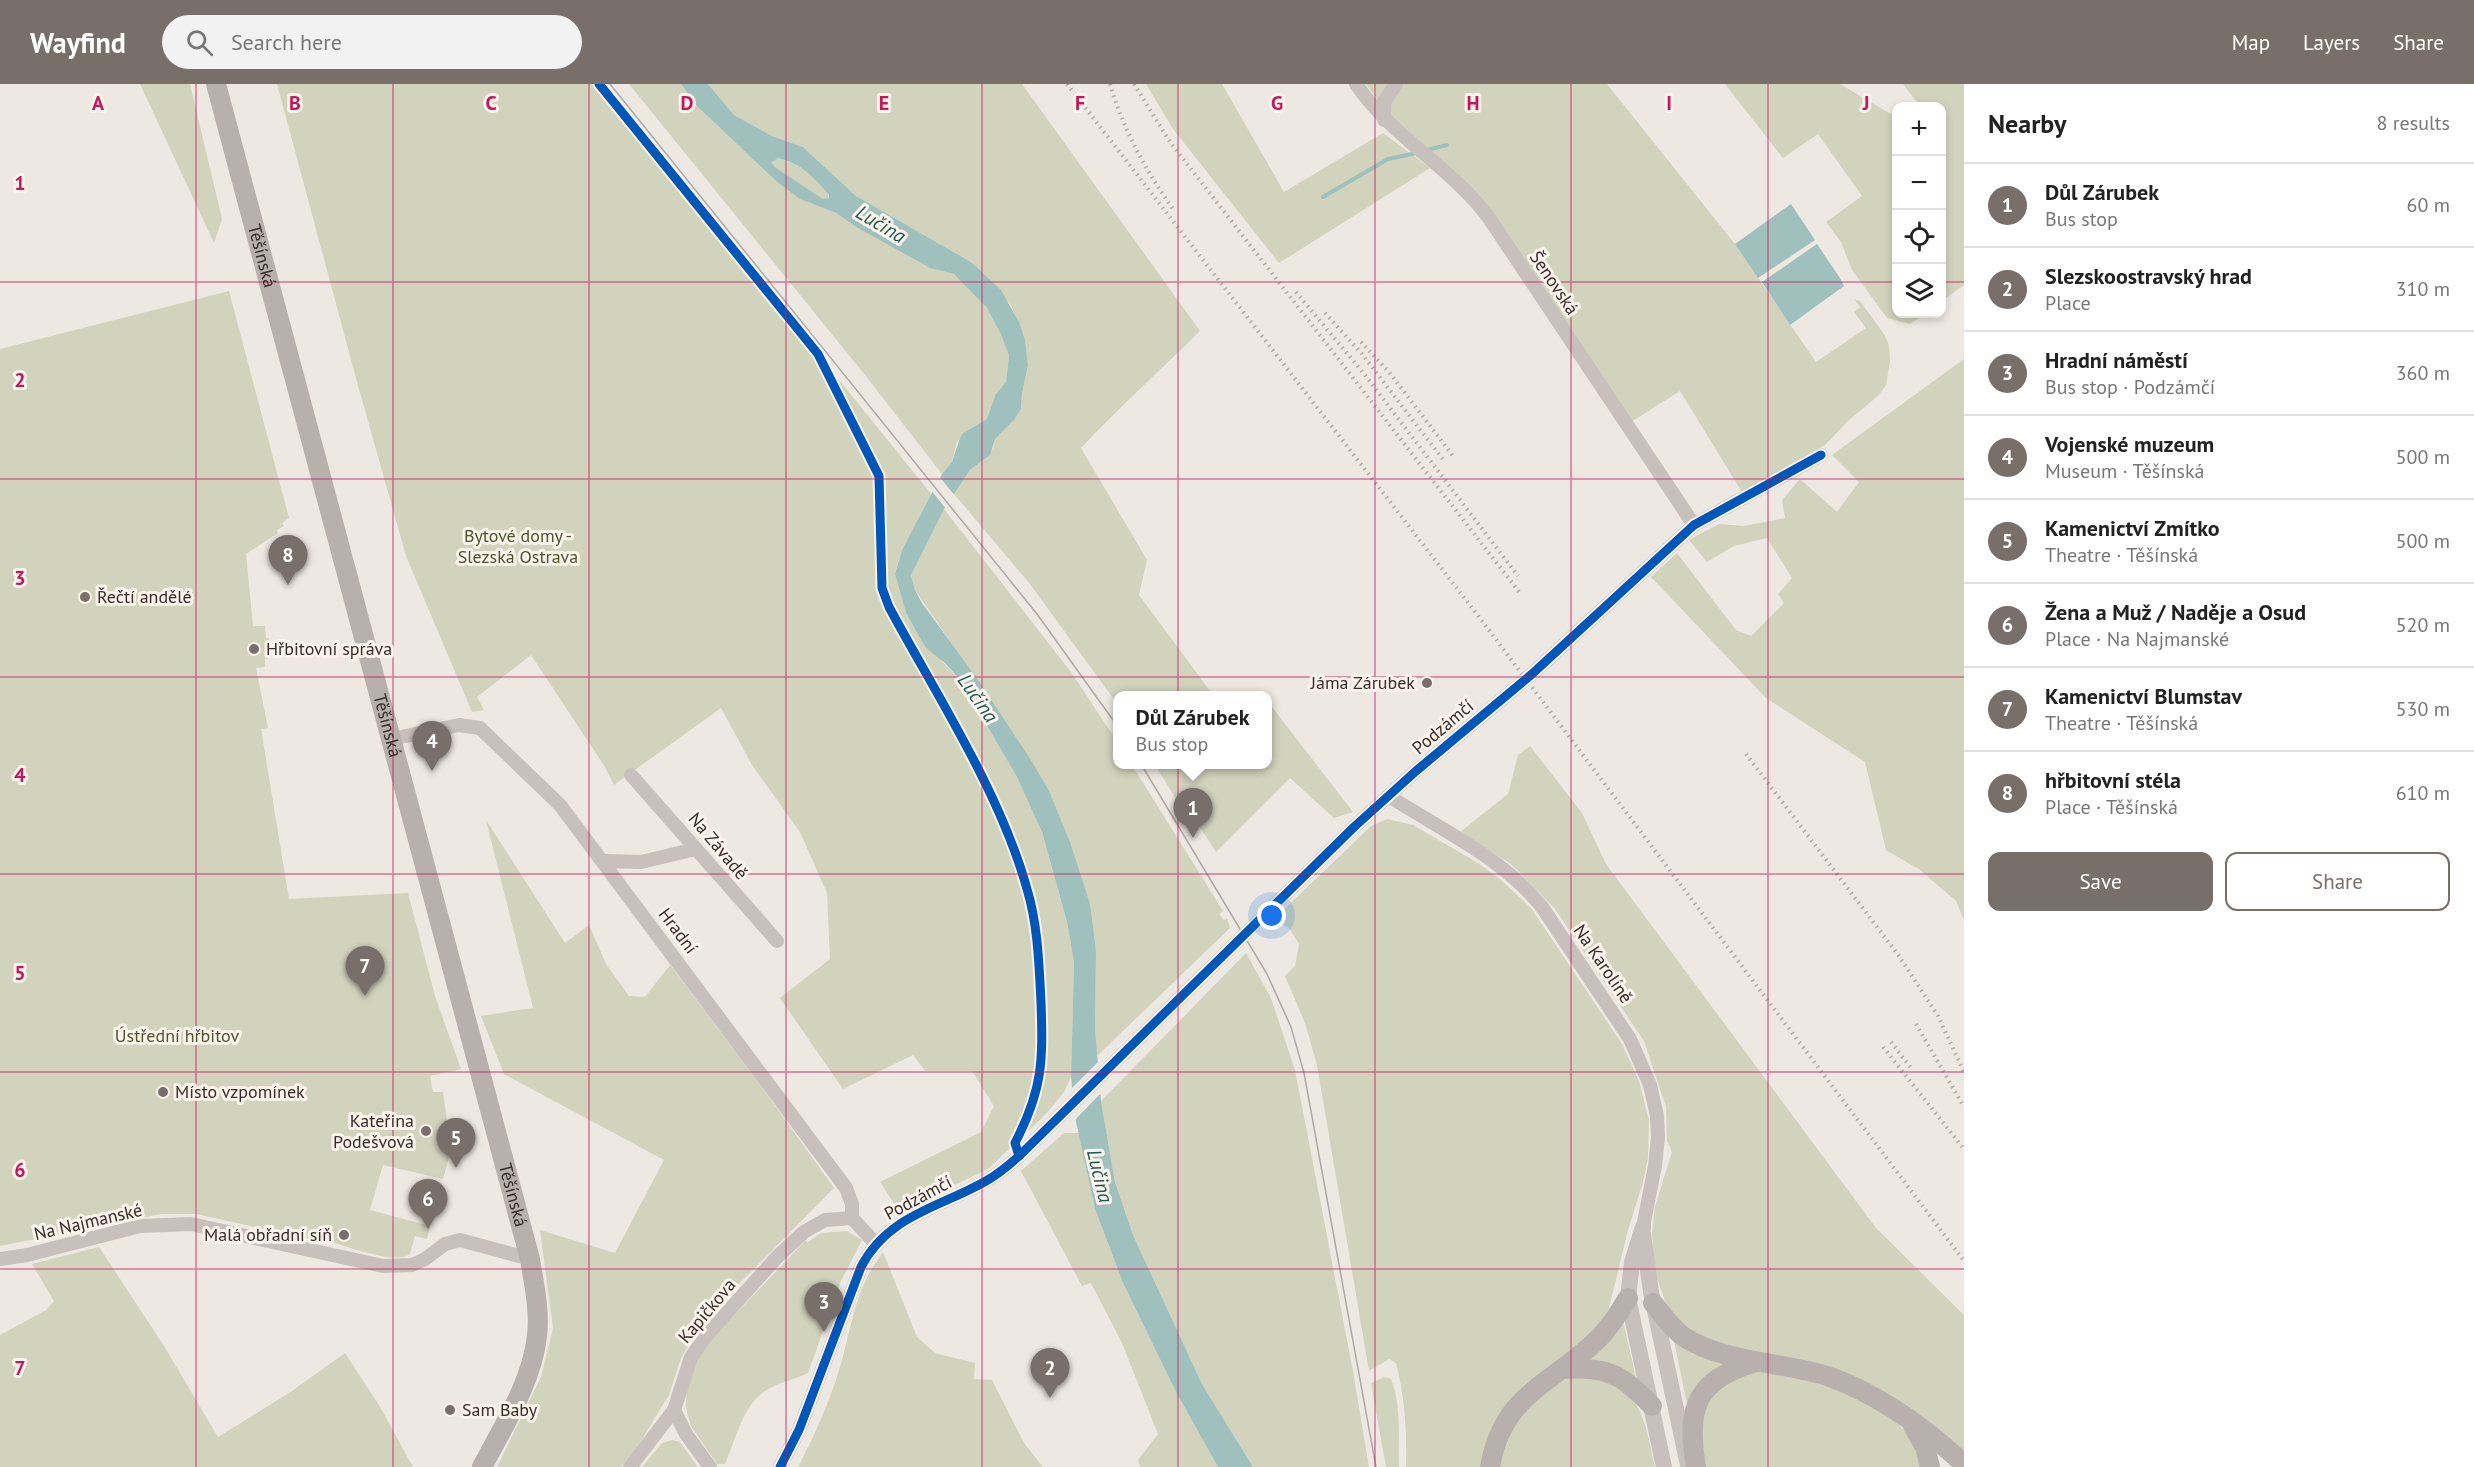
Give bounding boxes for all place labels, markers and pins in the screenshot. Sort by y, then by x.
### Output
pin: 8 [268,536,308,585]
place label: Řečtí andělé [97,585,192,608]
marker: Řečtí andělé [78,590,92,604]
place label: Hřbitovní správa [266,637,392,660]
marker: Hřbitovní správa [247,642,261,656]
place label: Jáma Zárubek [1310,671,1415,694]
marker: Jáma Zárubek [1420,676,1434,690]
pin: 4 [412,722,452,771]
pin: 1 [1174,788,1212,838]
pin: 7 [346,946,385,996]
place label: Místo vzpomínek [175,1080,305,1103]
marker: Místo vzpomínek [156,1085,170,1099]
place label: Kateřina Podešvová [333,1109,414,1153]
pin: 5 [436,1118,476,1168]
marker: Kateřina Podešvová [419,1124,433,1138]
pin: 6 [408,1180,448,1229]
place label: Malá obřadní síň [204,1223,332,1246]
marker: Malá obřadní síň [337,1228,351,1242]
pin: 3 [804,1282,844,1332]
pin: 2 [1030,1348,1070,1398]
place label: Sam Baby [462,1398,538,1421]
marker: Sam Baby [443,1403,457,1417]

